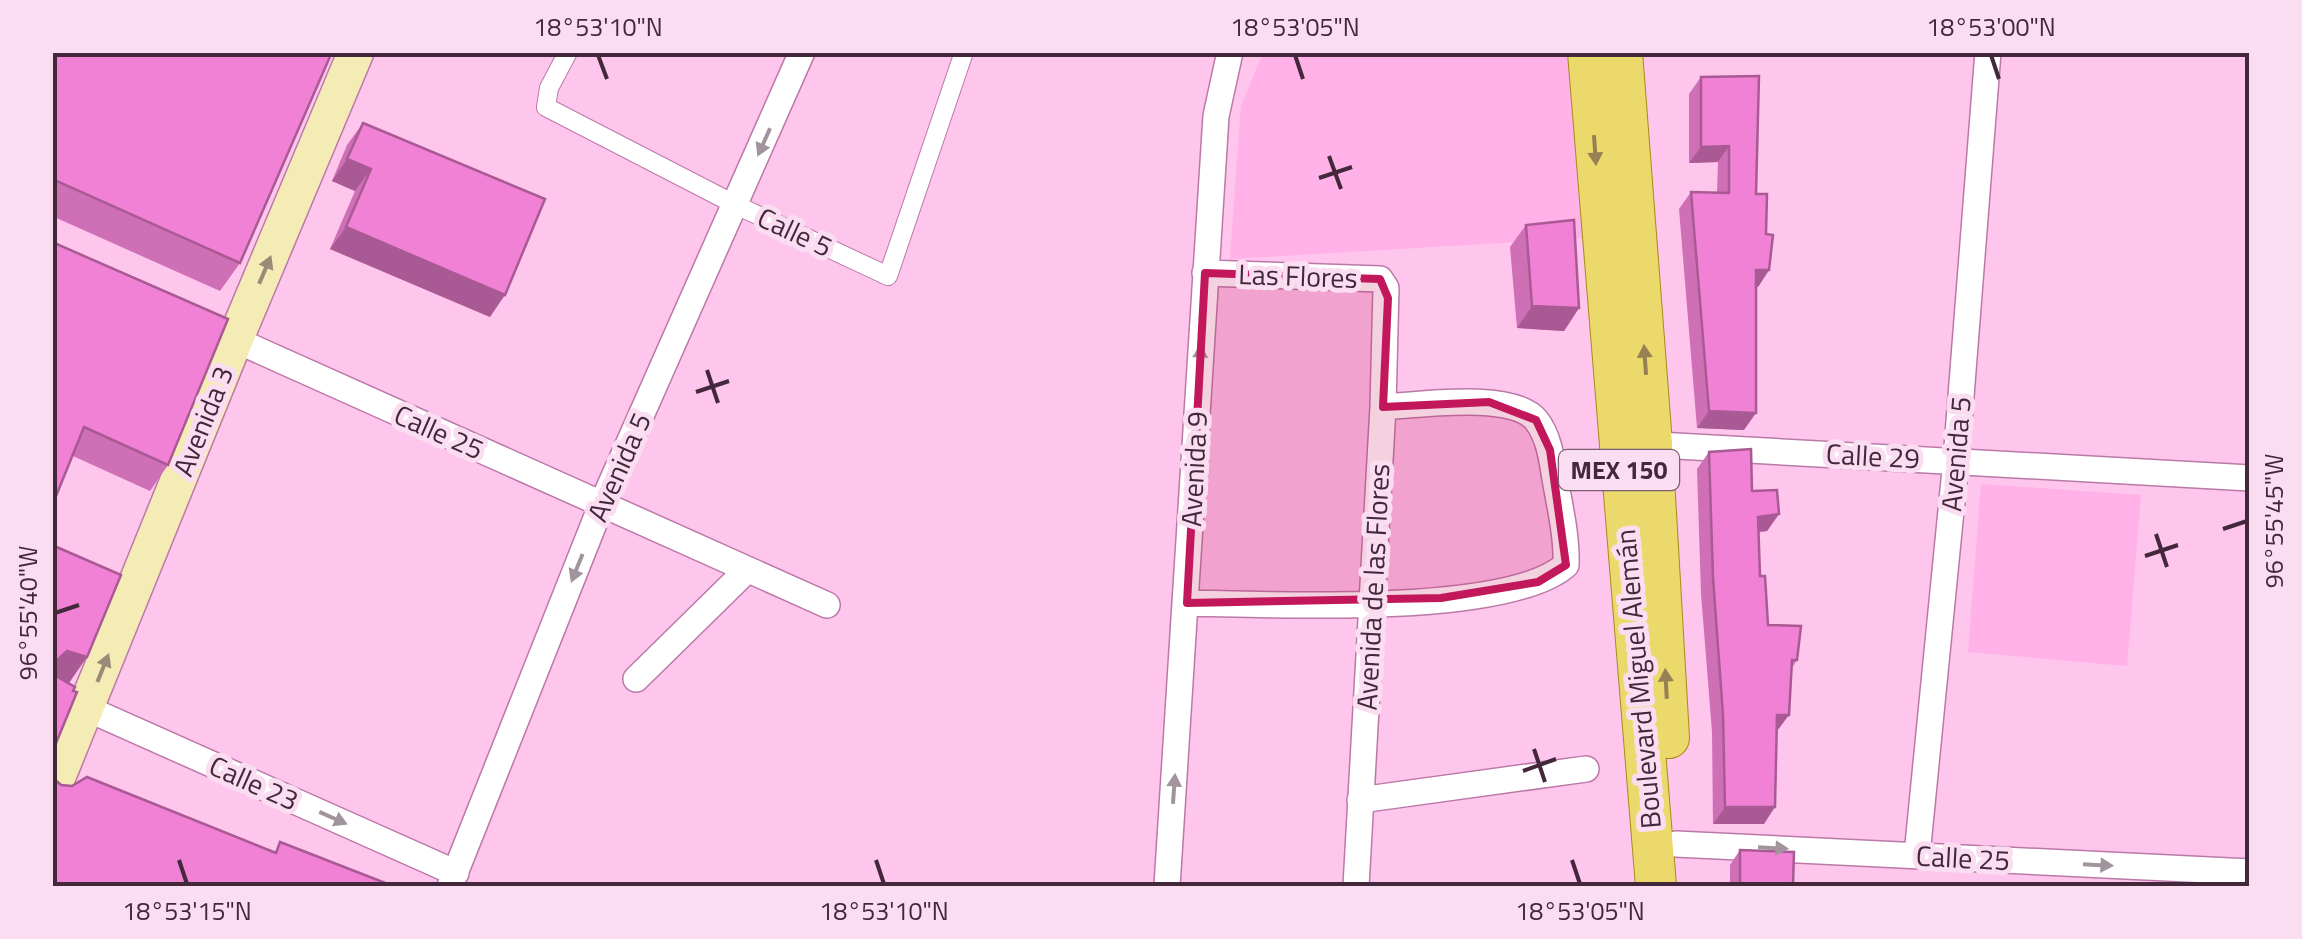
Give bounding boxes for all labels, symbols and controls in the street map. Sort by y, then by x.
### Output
text: 18°53'10"N [533,8,663,46]
text: 18°53'05"N [1230,8,1360,46]
text: 18°53'00"N [1926,8,2056,46]
one-way arrow [755,128,772,157]
one-way arrow [1587,134,1603,166]
street label: Calle 5 [751,196,840,268]
street label: Las Flores [1238,252,1358,299]
one-way arrow [257,255,273,285]
one-way arrow [1192,344,1208,376]
one-way arrow [1637,344,1653,376]
street label: Avenida 3 [161,359,244,482]
street label: Calle 25 [388,393,491,470]
street label: Avenida 5 [1929,395,1982,513]
street label: Avenida 5 [575,405,662,528]
street label: Avenida 9 [1169,410,1218,528]
street label: Calle 29 [1825,432,1921,479]
road number: MEX 150 [1559,450,1679,490]
text: 96°55'45"W [2255,454,2293,588]
street label: Avenida de las Flores [1345,462,1400,711]
street label: Boulevard Miguel Alemán [1603,528,1672,831]
text: 96°55'40"W [9,546,47,680]
one-way arrow [568,553,584,583]
one-way arrow [96,653,112,683]
one-way arrow [1658,668,1674,700]
street label: Calle 23 [203,744,306,821]
one-way arrow [1166,773,1182,805]
one-way arrow [318,810,348,826]
street label: Calle 25 [1915,834,2011,881]
one-way arrow [1758,841,1790,857]
one-way arrow [2082,857,2114,873]
text: 18°53'15"N [122,892,252,930]
text: 18°53'10"N [819,892,949,930]
text: 18°53'05"N [1515,892,1645,930]

